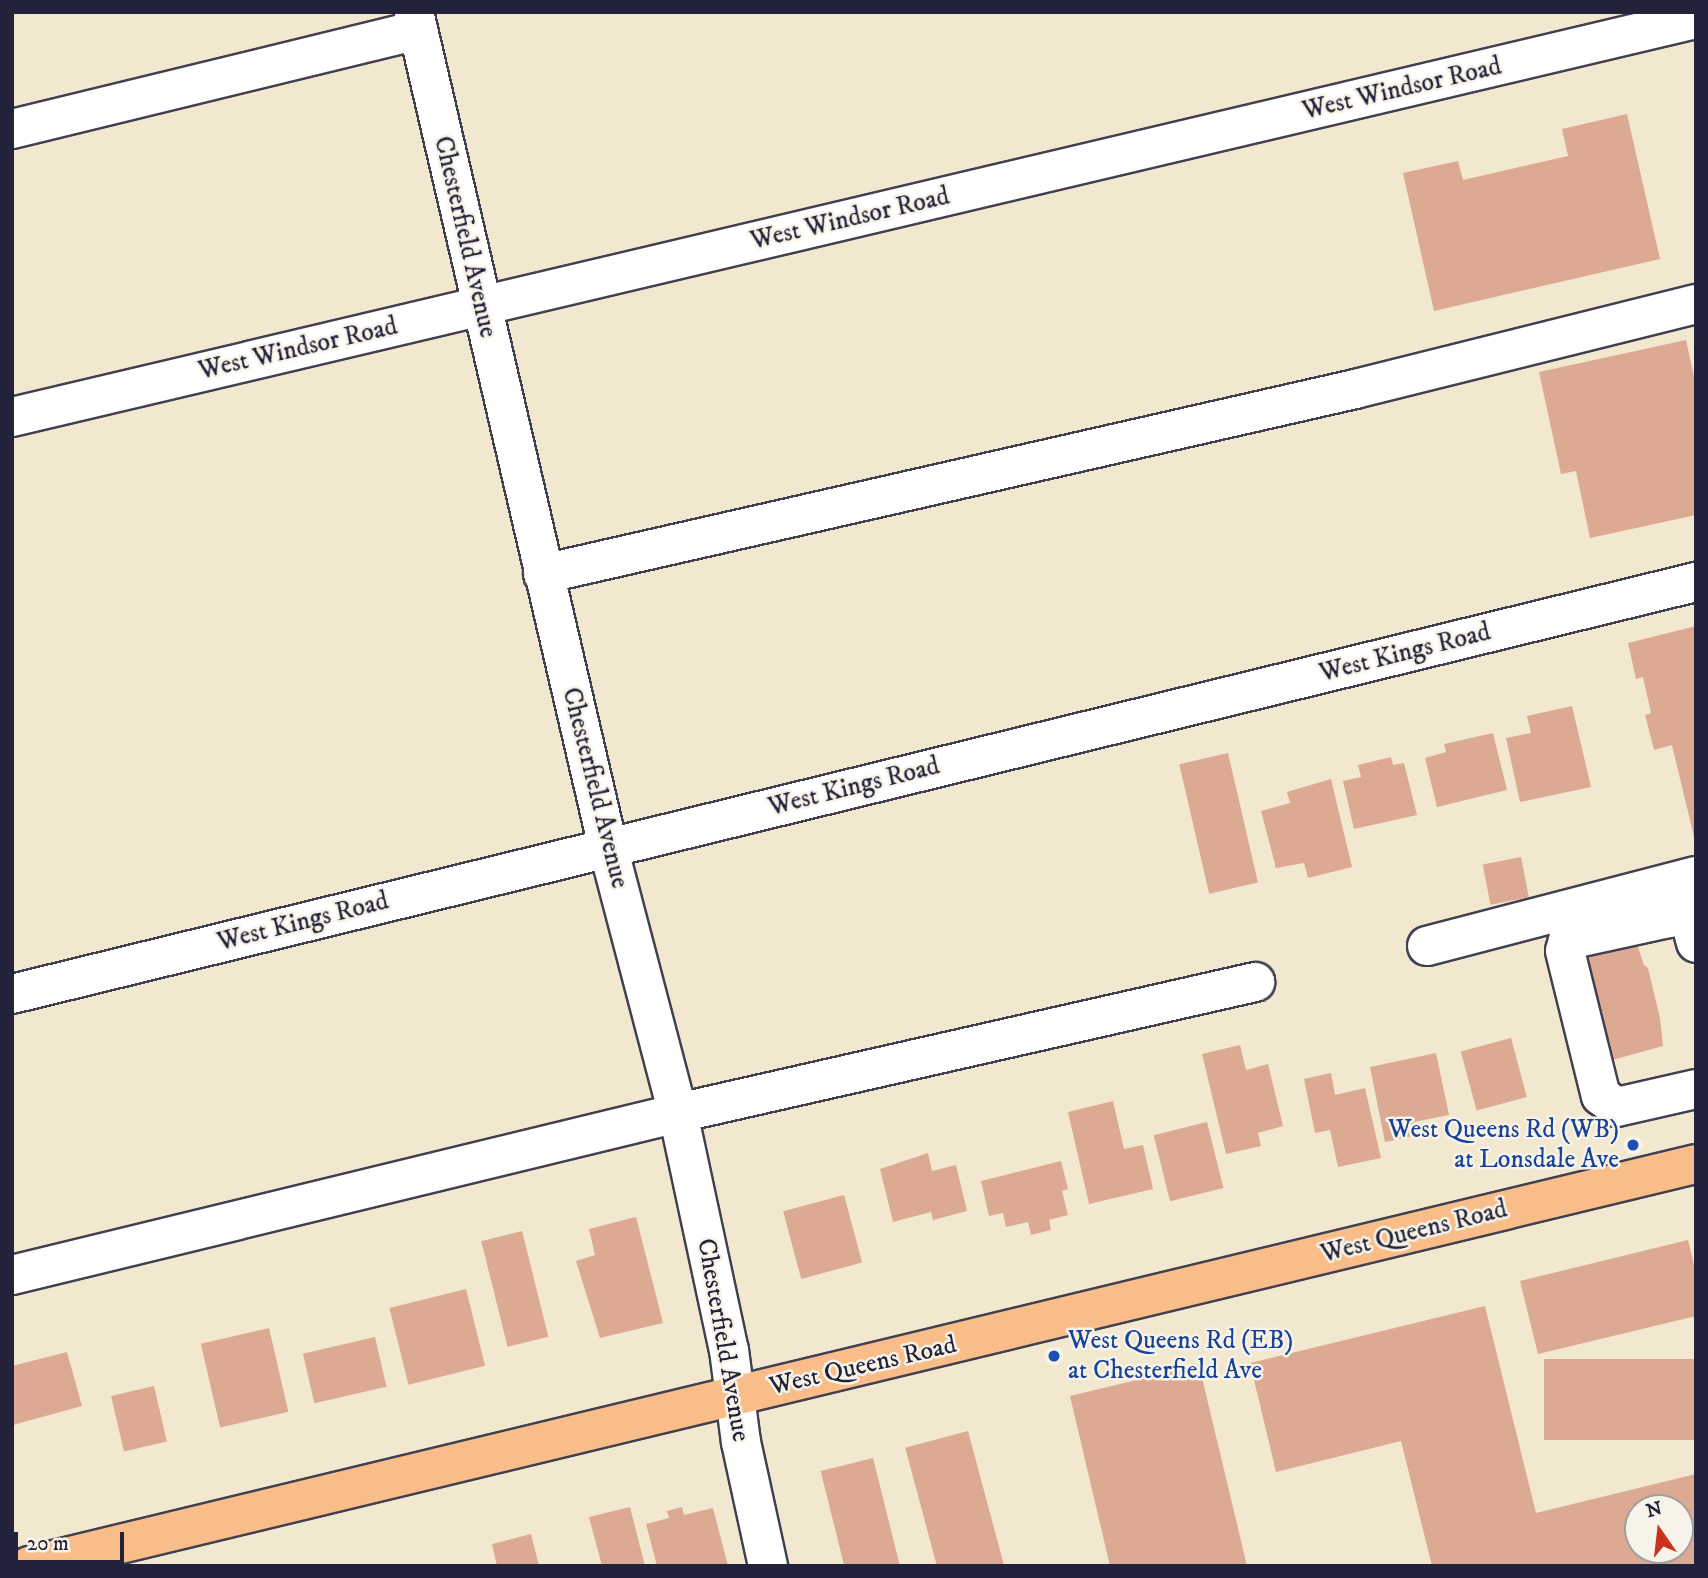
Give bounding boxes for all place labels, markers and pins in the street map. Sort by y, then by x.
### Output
place label: West Queens Rd (WB) at Lonsdale Ave [1388,1114,1619,1176]
marker: West Queens Rd (WB) at Lonsdale Ave [1625,1137,1641,1153]
place label: West Queens Rd (EB) at Chesterfield Ave [1068,1325,1293,1386]
marker: West Queens Rd (EB) at Chesterfield Ave [1046,1348,1062,1364]

